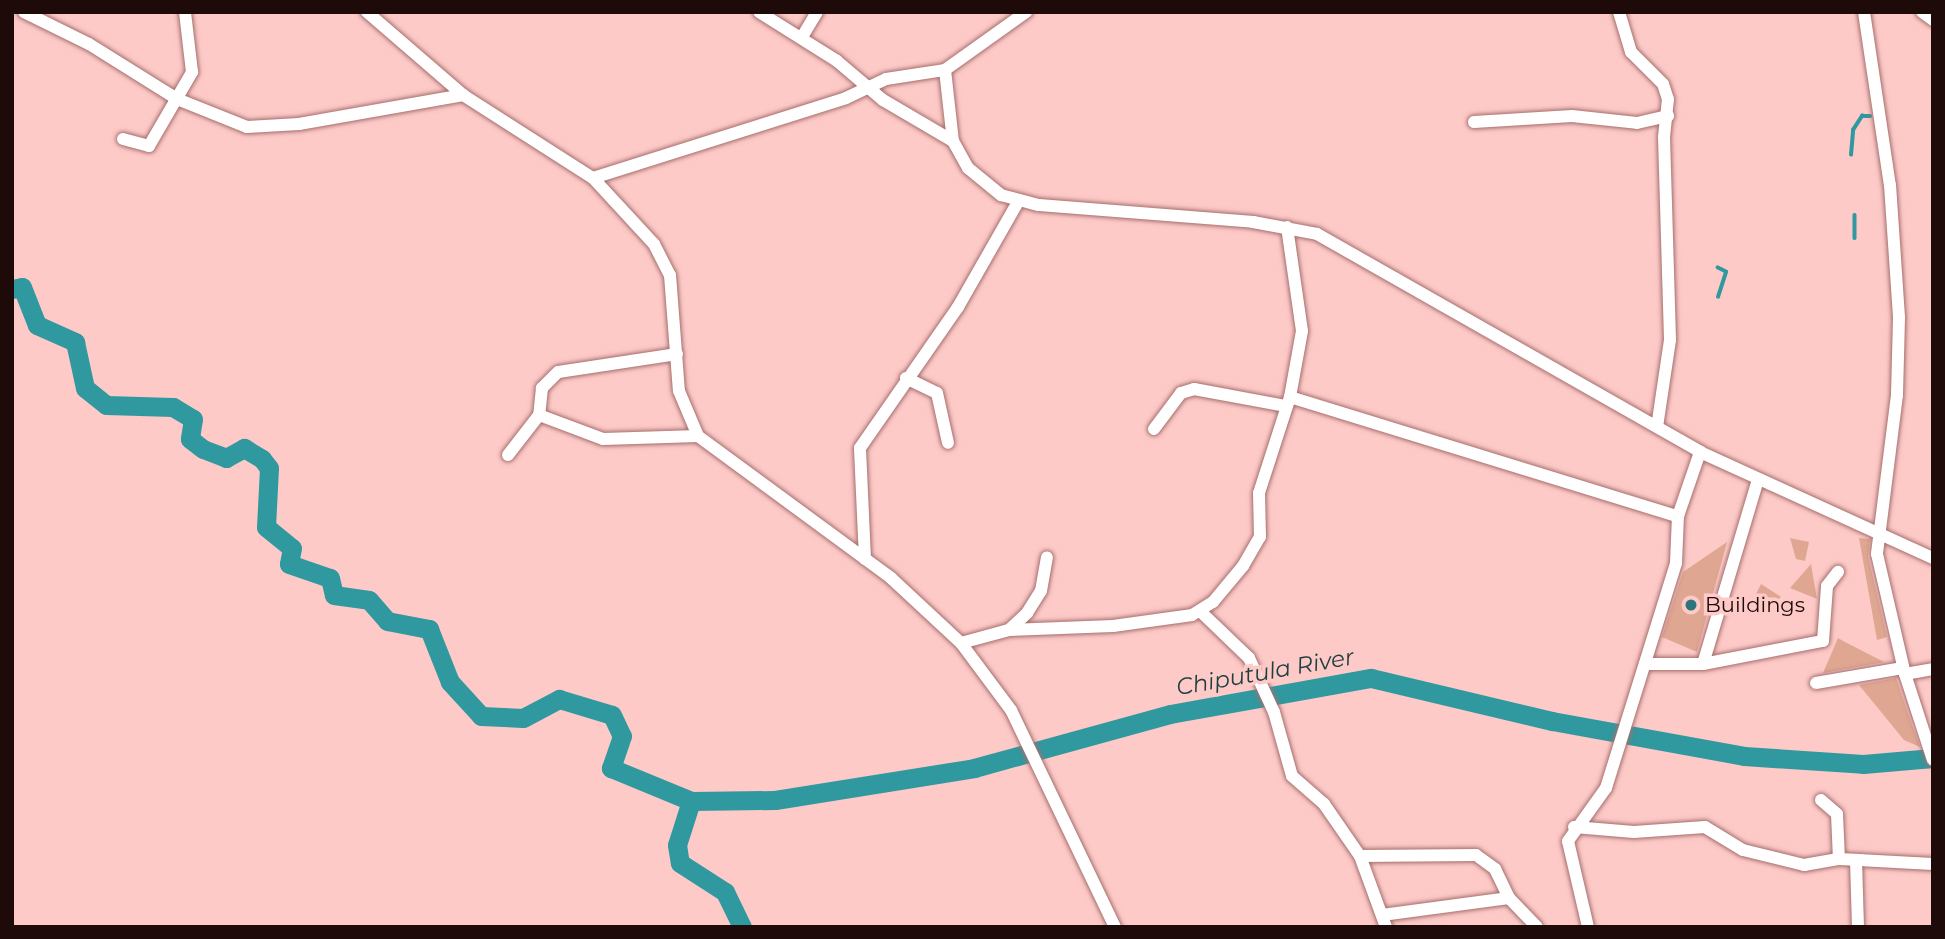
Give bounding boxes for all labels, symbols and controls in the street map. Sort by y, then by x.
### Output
place label: Buildings [1705,592,1805,618]
marker: Buildings [1683,597,1699,613]
water label: Chiputula River [1174,643,1356,701]

